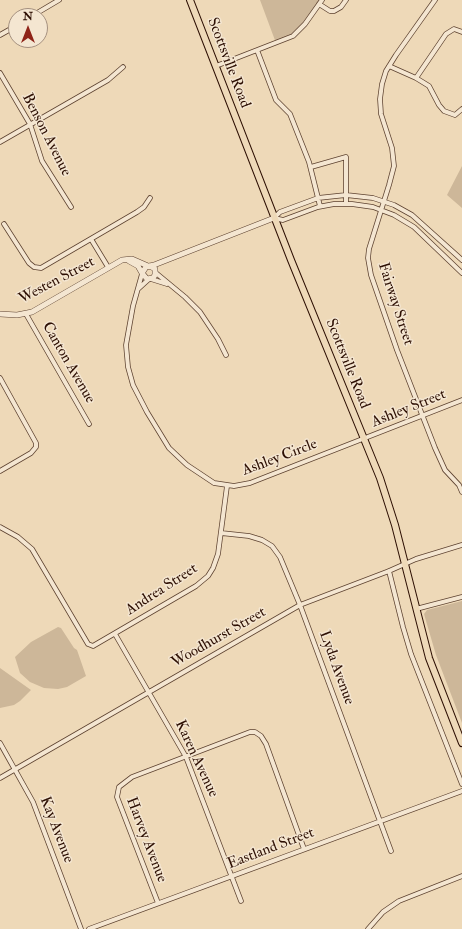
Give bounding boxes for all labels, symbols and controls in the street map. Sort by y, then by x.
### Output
north arrow [8,8,48,48]
text: N [23,10,33,23]
street label: Scottsville Road [203,15,253,111]
street label: Benson Avenue [17,91,75,179]
street label: Westen Street [16,253,98,309]
street label: Fairway Street [373,260,417,348]
street label: Scottsville Road [321,316,373,412]
street label: Canton Avenue [37,319,99,407]
street label: Ashley Street [369,386,449,432]
street label: Ashley Circle [240,435,320,481]
street label: Andrea Street [123,560,201,620]
street label: Woodhurst Street [169,604,269,672]
street label: Lyda Avenue [314,629,358,707]
street label: Karen Avenue [170,718,222,800]
street label: Kay Avenue [35,794,77,866]
street label: Harvey Avenue [121,795,171,885]
street label: Eastland Street [225,824,317,874]

